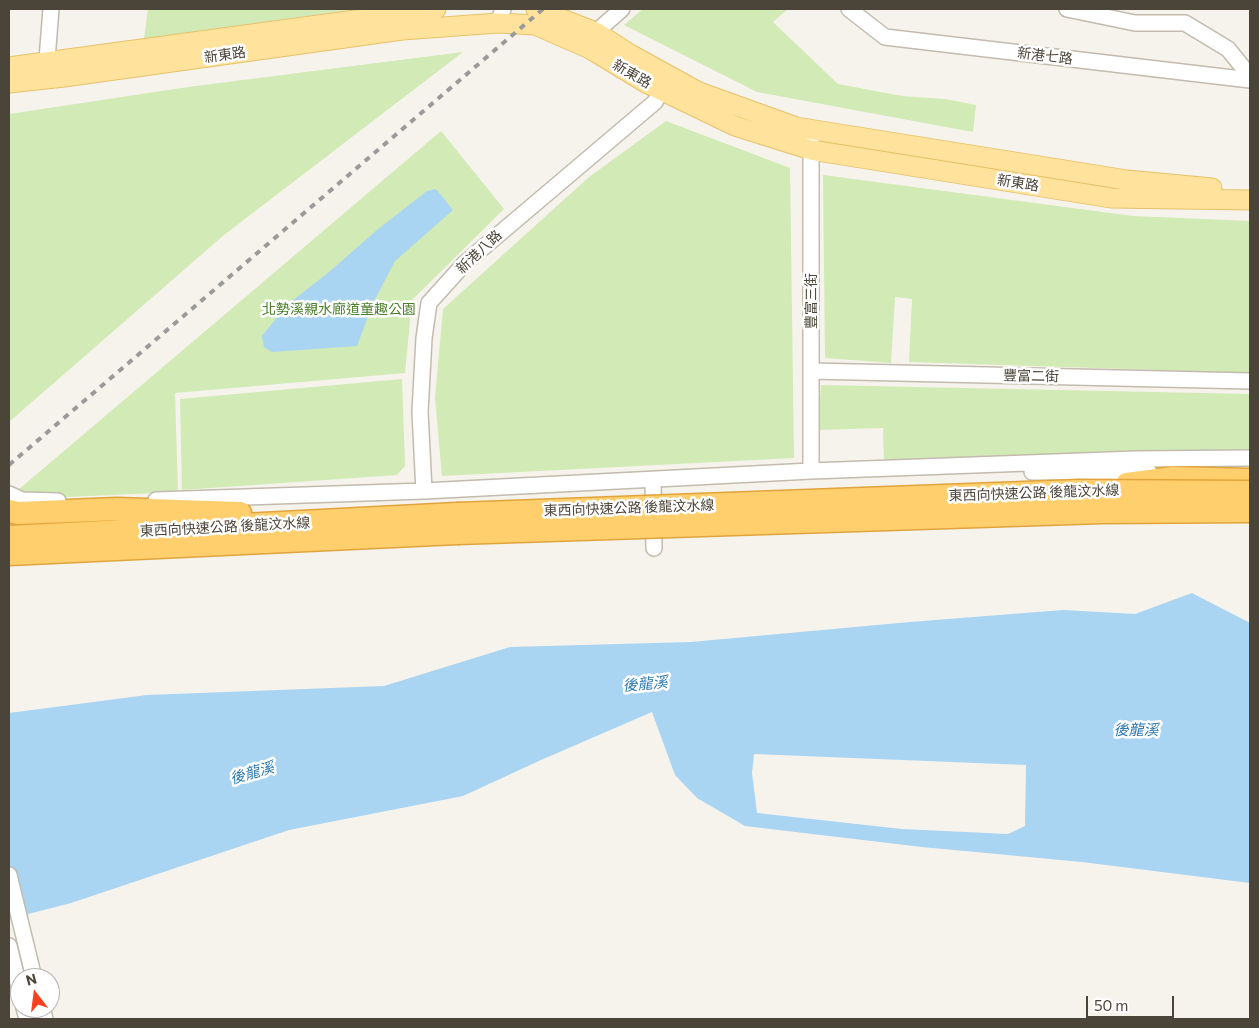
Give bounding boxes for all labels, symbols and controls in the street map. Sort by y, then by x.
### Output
street label: 新東路 [203,44,247,66]
street label: 新港七路 [1016,44,1074,68]
street label: 新東路 [610,56,654,92]
street label: 新東路 [996,171,1040,195]
street label: 新港八路 [453,227,505,277]
street label: 豐富三街 [803,273,819,329]
park label: 北勢溪親水廊道童趣公園 [262,301,416,317]
street label: 豐富二街 [1003,367,1059,385]
street label: 東西向快速公路 後龍汶水線 [948,482,1120,504]
street label: 東西向快速公路 後龍汶水線 [543,497,715,519]
street label: 東西向快速公路 後龍汶水線 [139,514,311,540]
water label: 後龍溪 [622,673,668,695]
water label: 後龍溪 [1114,721,1158,739]
water label: 後龍溪 [228,758,276,788]
north arrow [10,968,60,1018]
text: N [24,969,39,989]
scale bar [1089,986,1176,1018]
text: 50 m [1094,996,1128,1014]

